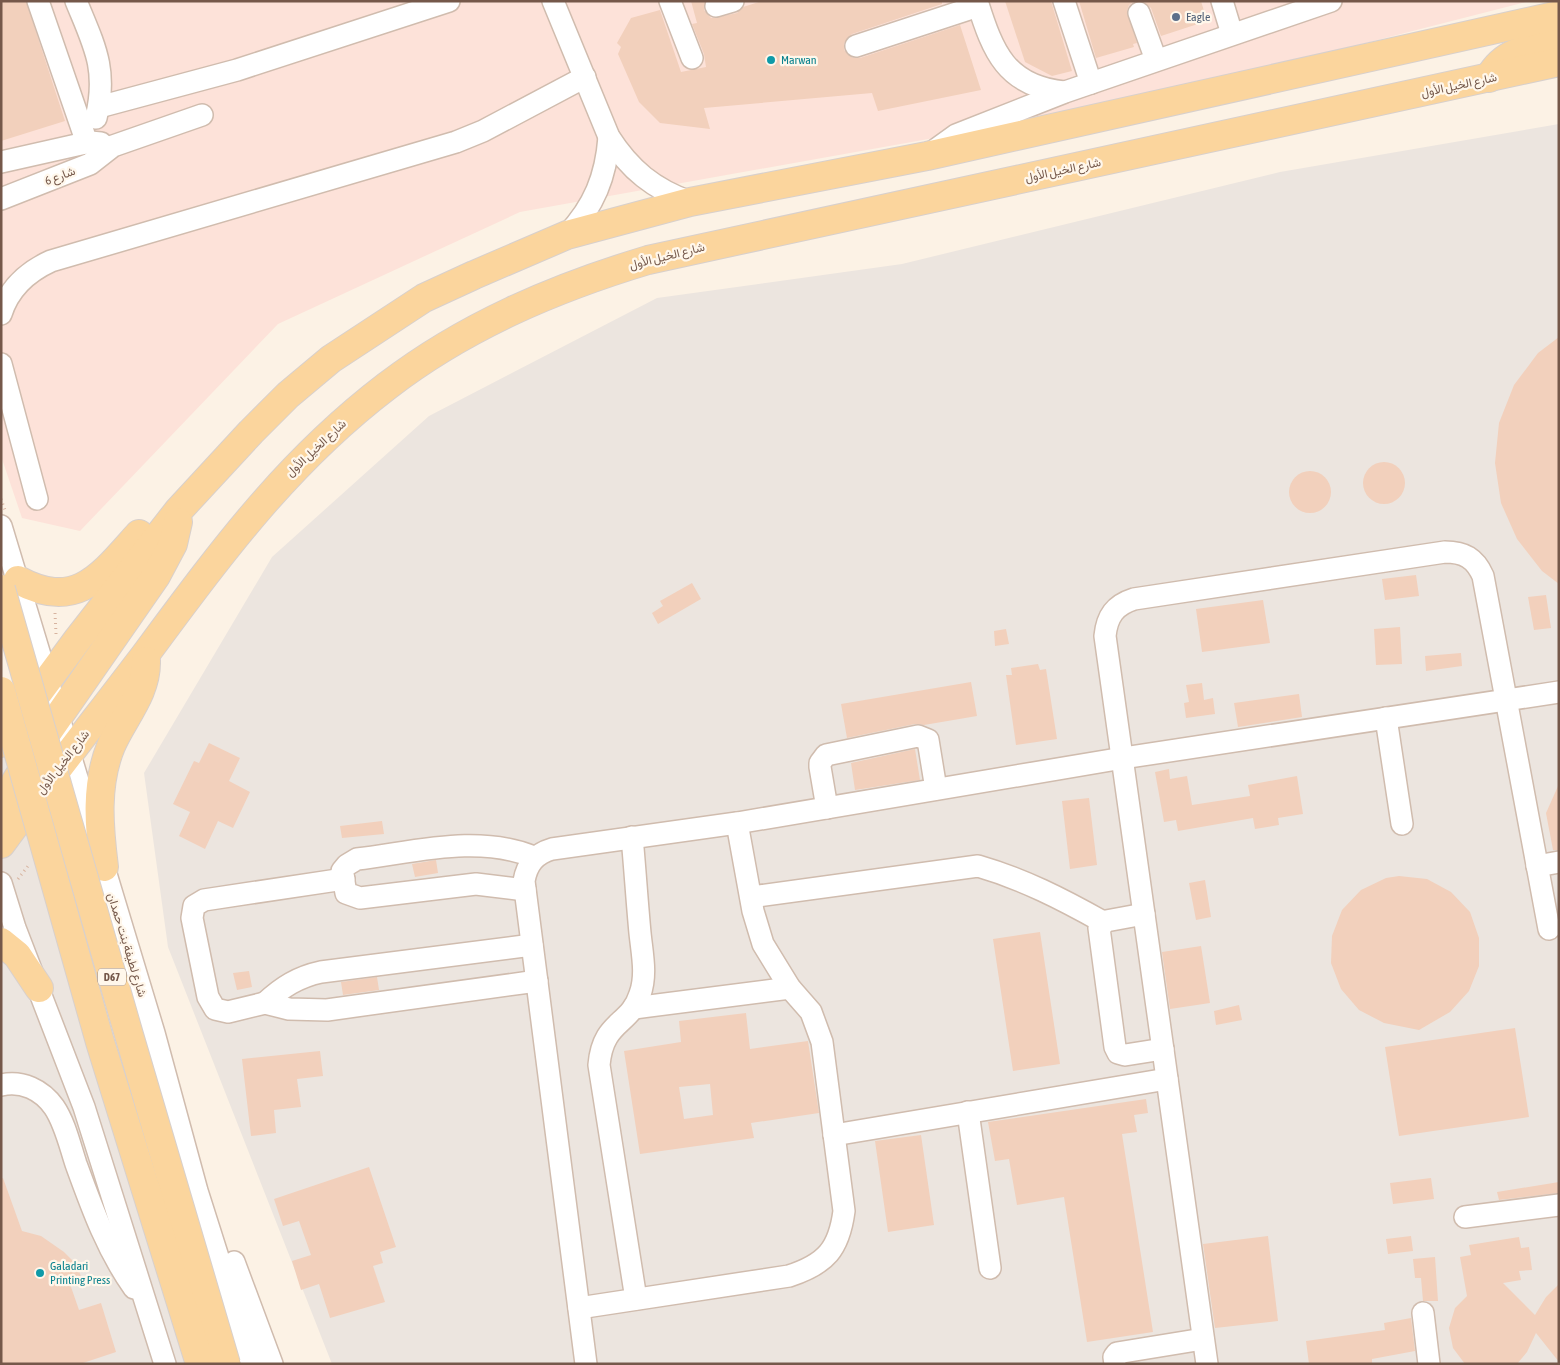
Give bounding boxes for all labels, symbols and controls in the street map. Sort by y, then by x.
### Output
place label: Eagle [1186,10,1210,24]
marker: Eagle [1170,11,1182,23]
place label: Marwan [781,53,817,67]
marker: Marwan [765,54,777,66]
street label: شارع الخيل الأول [1420,70,1499,102]
street label: شارع الخيل الأول [1024,155,1103,187]
street label: شارع 6 [43,164,78,190]
street label: شارع الخيل الأول [628,240,707,274]
street label: شارع الخيل الأول [283,417,350,481]
street label: شارع الخيل الأول [34,727,94,798]
street label: شارع لطيفة بنت حمدان [103,891,149,999]
road number: D67 [98,969,126,986]
place label: Galadari Printing Press [50,1259,110,1287]
marker: Galadari Printing Press [34,1267,46,1279]

